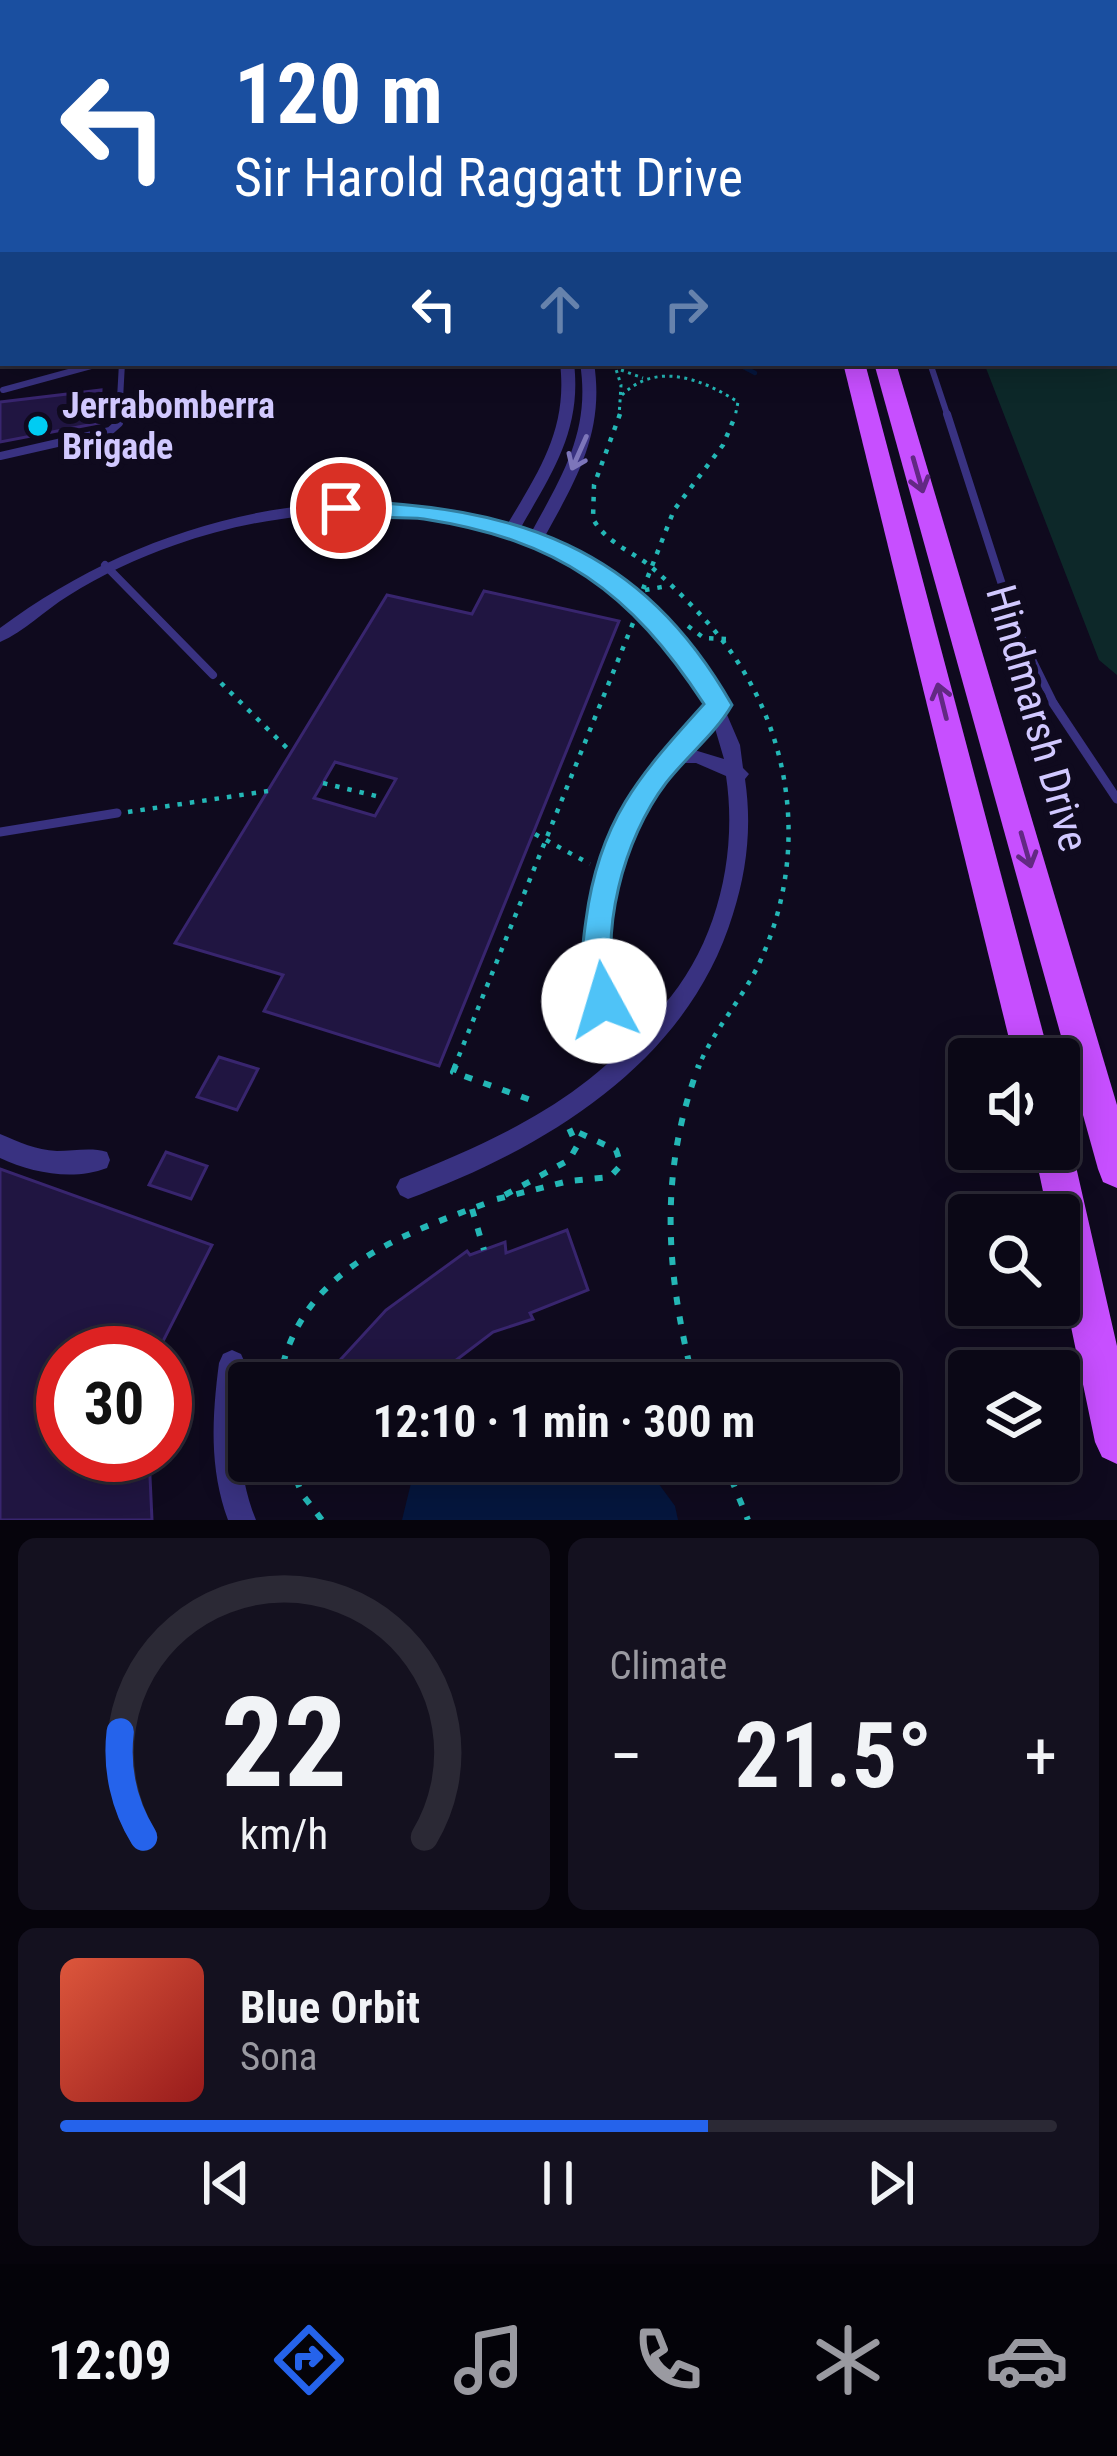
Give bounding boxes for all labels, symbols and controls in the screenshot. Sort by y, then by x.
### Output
text: 120 m [234,45,443,144]
icon: left [36,48,192,204]
text: Sir Harold Raggatt Drive [234,146,743,209]
icon: left [401,276,467,342]
icon: ahead [527,276,593,342]
icon: right [653,276,719,342]
place label: Jerrabomberra Brigade [62,385,275,468]
marker: Jerrabomberra Brigade [25,413,51,439]
one-way arrow [566,434,588,470]
one-way arrow [908,455,930,493]
pin [290,457,392,559]
icon: arrive [308,475,374,541]
street label: Hindmarsh Drive [976,580,1099,857]
one-way arrow [930,683,952,721]
one-way arrow [1016,830,1038,868]
position arrow [541,938,667,1064]
map controls [948,1038,1080,1482]
button: sound [948,1038,1080,1170]
button: search [948,1194,1080,1326]
speed limit sign: 30 [36,1326,192,1482]
button: layers [948,1350,1080,1482]
text: 12:10 · 1 min · 300 m [373,1395,755,1448]
text: Climate [610,1643,727,1689]
text: 22 [221,1670,347,1816]
text: 21.5° [735,1704,932,1809]
text: − [610,1718,643,1795]
text: + [1024,1718,1057,1795]
text: km/h [240,1809,328,1859]
text: Blue Orbit [240,1981,420,2034]
text: Sona [240,2034,317,2080]
icon: previous [193,2150,259,2216]
icon: pause [525,2150,591,2216]
icon: next [858,2150,924,2216]
icon: directions [267,2318,351,2402]
icon: music [447,2318,531,2402]
icon: phone [626,2318,710,2402]
icon: climate [806,2318,890,2402]
icon: car [985,2318,1069,2402]
text: 12:09 [48,2329,172,2392]

